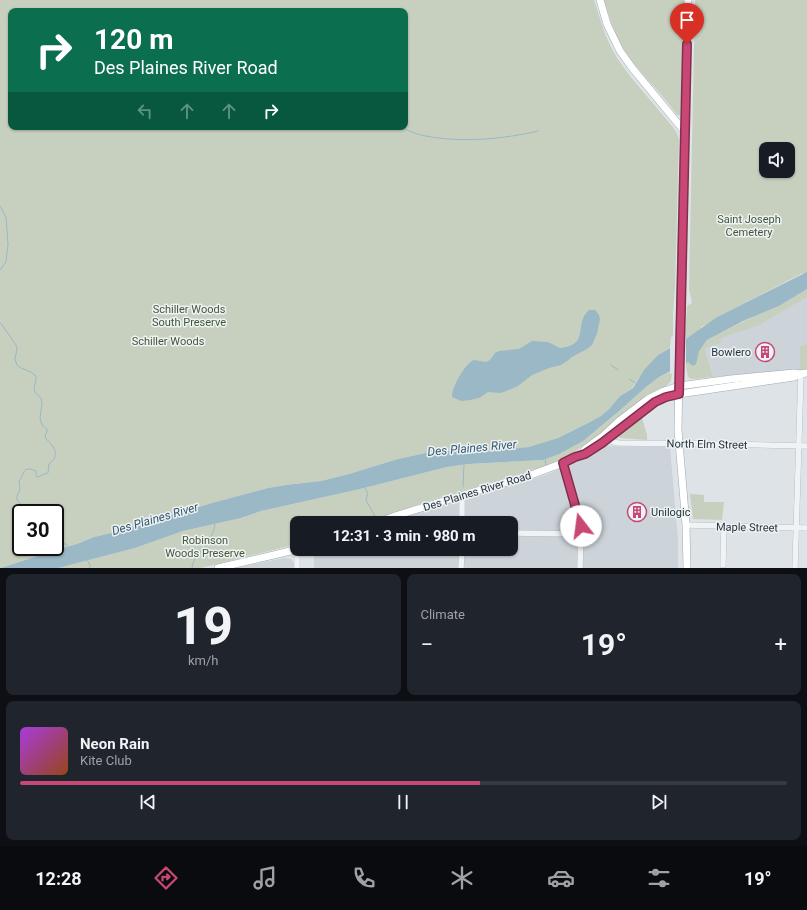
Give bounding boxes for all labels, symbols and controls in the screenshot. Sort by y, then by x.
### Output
pin [670,3,704,44]
icon: arrive [676,9,698,31]
text: 120 m [94,23,173,56]
icon: right [28,24,80,76]
text: Des Plaines River Road [94,57,278,78]
icon: left [134,100,156,122]
icon: ahead [176,100,198,122]
icon: ahead [218,100,240,122]
icon: right [260,100,282,122]
map controls [759,142,795,178]
button: sound [759,142,795,178]
park label: Saint Joseph Cemetery [717,213,781,239]
park label: Schiller Woods South Preserve [152,303,226,329]
park label: Schiller Woods [132,335,205,348]
building icon: Bowlero [754,341,776,363]
place label: Bowlero [711,346,751,359]
water label: Des Plaines River [427,437,518,459]
street label: North Elm Street [666,437,748,452]
street label: Des Plaines River Road [422,469,533,514]
water label: Des Plaines River [110,500,201,538]
building icon: Unilogic [626,501,648,523]
speed limit sign: 30 [12,504,64,556]
position arrow [560,505,602,547]
place label: Unilogic [651,506,691,519]
street label: Maple Street [716,520,779,535]
text: 12:31 · 3 min · 980 m [333,527,475,545]
park label: Robinson Woods Preserve [165,534,245,560]
text: 19 [173,596,233,657]
text: Climate [421,607,465,622]
text: 19° [581,627,627,662]
text: − [421,632,433,657]
text: + [775,632,787,657]
text: km/h [188,653,219,668]
text: Neon Rain [80,735,149,753]
text: Kite Club [80,753,132,768]
icon: previous [137,791,159,813]
icon: pause [392,791,414,813]
icon: next [648,791,670,813]
icon: directions [152,864,180,892]
icon: music [251,864,279,892]
icon: phone [350,864,378,892]
icon: climate [448,864,476,892]
icon: car [547,864,575,892]
icon: filters [645,864,673,892]
text: 12:28 [35,868,82,889]
text: 19° [744,868,772,889]

